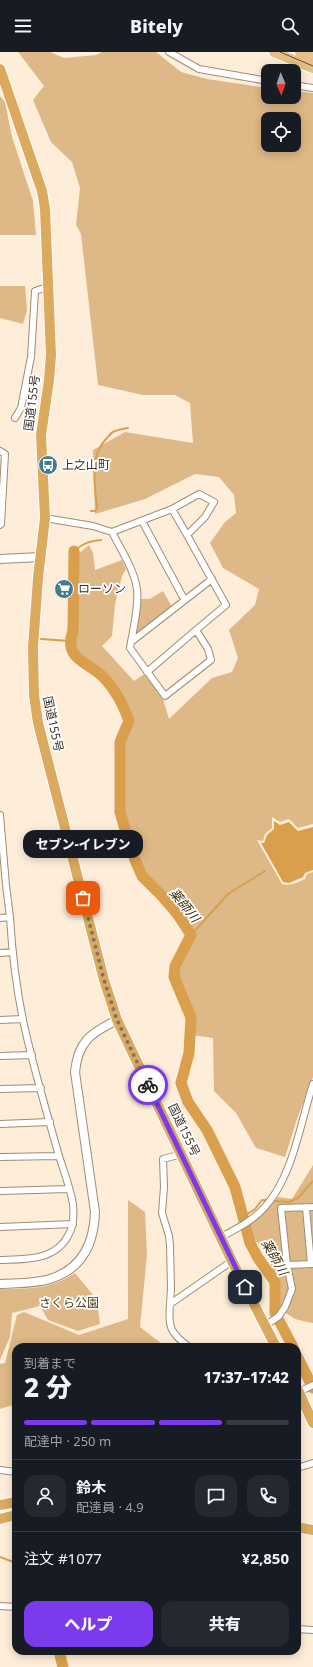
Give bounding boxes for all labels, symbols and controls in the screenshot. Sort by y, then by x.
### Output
text: Bitely [130,14,183,38]
icon: menu [12,15,34,37]
icon: search [279,15,301,37]
north arrow [261,64,301,104]
map controls [261,64,301,152]
button: locate [261,112,301,152]
street label: 国道155号 [20,374,43,432]
bus stop icon: 上之山町 [37,454,59,476]
place label: 上之山町 [62,456,110,473]
supermarket icon: ローソン [53,578,75,600]
place label: ローソン [78,580,126,597]
street label: 国道155号 [39,694,68,753]
callout: セブン-イレブン [23,830,143,858]
text: セブン-イレブン [35,835,131,853]
pin [66,881,100,915]
water label: 薬師川 [166,884,206,927]
icon: bag [72,887,94,909]
courier [128,1065,168,1105]
icon: bike [137,1074,159,1096]
street label: 国道155号 [164,1101,204,1159]
water label: 薬師川 [257,1236,294,1280]
pin [228,1270,262,1304]
icon: home [234,1276,256,1298]
park label: さくら公園 [39,1294,99,1311]
text: 到着まで [24,1354,76,1372]
text: 17:37–17:42 [204,1367,289,1387]
text: 2 分 [24,1369,72,1405]
text: 配達中 · 250 m [24,1432,111,1450]
button: person [24,1475,66,1517]
button: chat [195,1475,237,1517]
button: phone [247,1475,289,1517]
text: 鈴木 [76,1477,106,1497]
text: 配達員 · 4.9 [76,1498,144,1516]
text: 注文 #1077 [24,1548,102,1568]
text: ¥2,850 [242,1548,289,1568]
button: ヘルプ [24,1601,153,1647]
button: 共有 [161,1601,289,1647]

